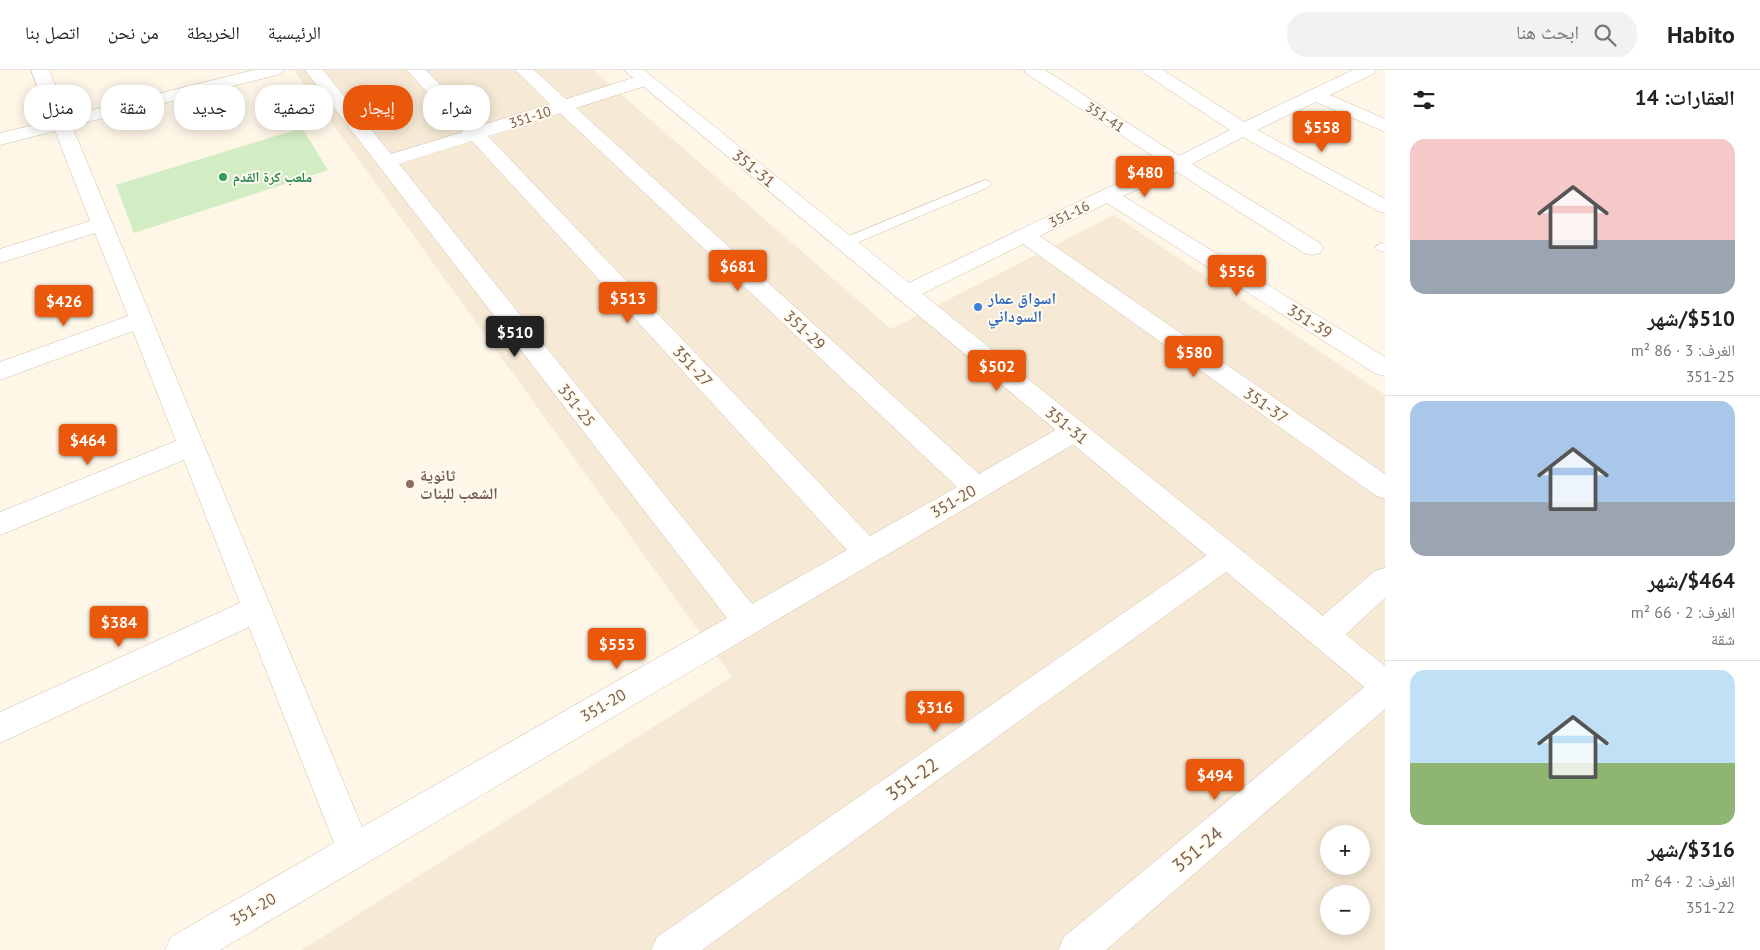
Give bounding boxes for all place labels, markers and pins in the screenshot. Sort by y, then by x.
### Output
pin: $558 [1292,111,1352,153]
pin: $480 [1115,156,1175,198]
place label: ملعب كرة القدم [233,168,312,187]
marker: ملعب كرة القدم [217,171,229,183]
pin: $681 [708,250,768,292]
pin: $556 [1207,254,1267,297]
pin: $513 [598,282,658,324]
pin: $426 [34,284,94,327]
place label: اسواق عمار السوداني [987,288,1056,329]
marker: اسواق عمار السوداني [972,301,984,313]
pin: $510 [485,316,545,358]
pin: $580 [1164,336,1224,378]
pin: $502 [967,350,1027,392]
pin: $464 [58,424,118,466]
place label: ثانوية الشعب للبنات [420,465,498,503]
marker: ثانوية الشعب للبنات [404,478,416,490]
pin: $384 [89,606,149,648]
pin: $553 [587,628,647,670]
pin: $316 [905,690,965,733]
pin: $494 [1185,758,1245,801]

